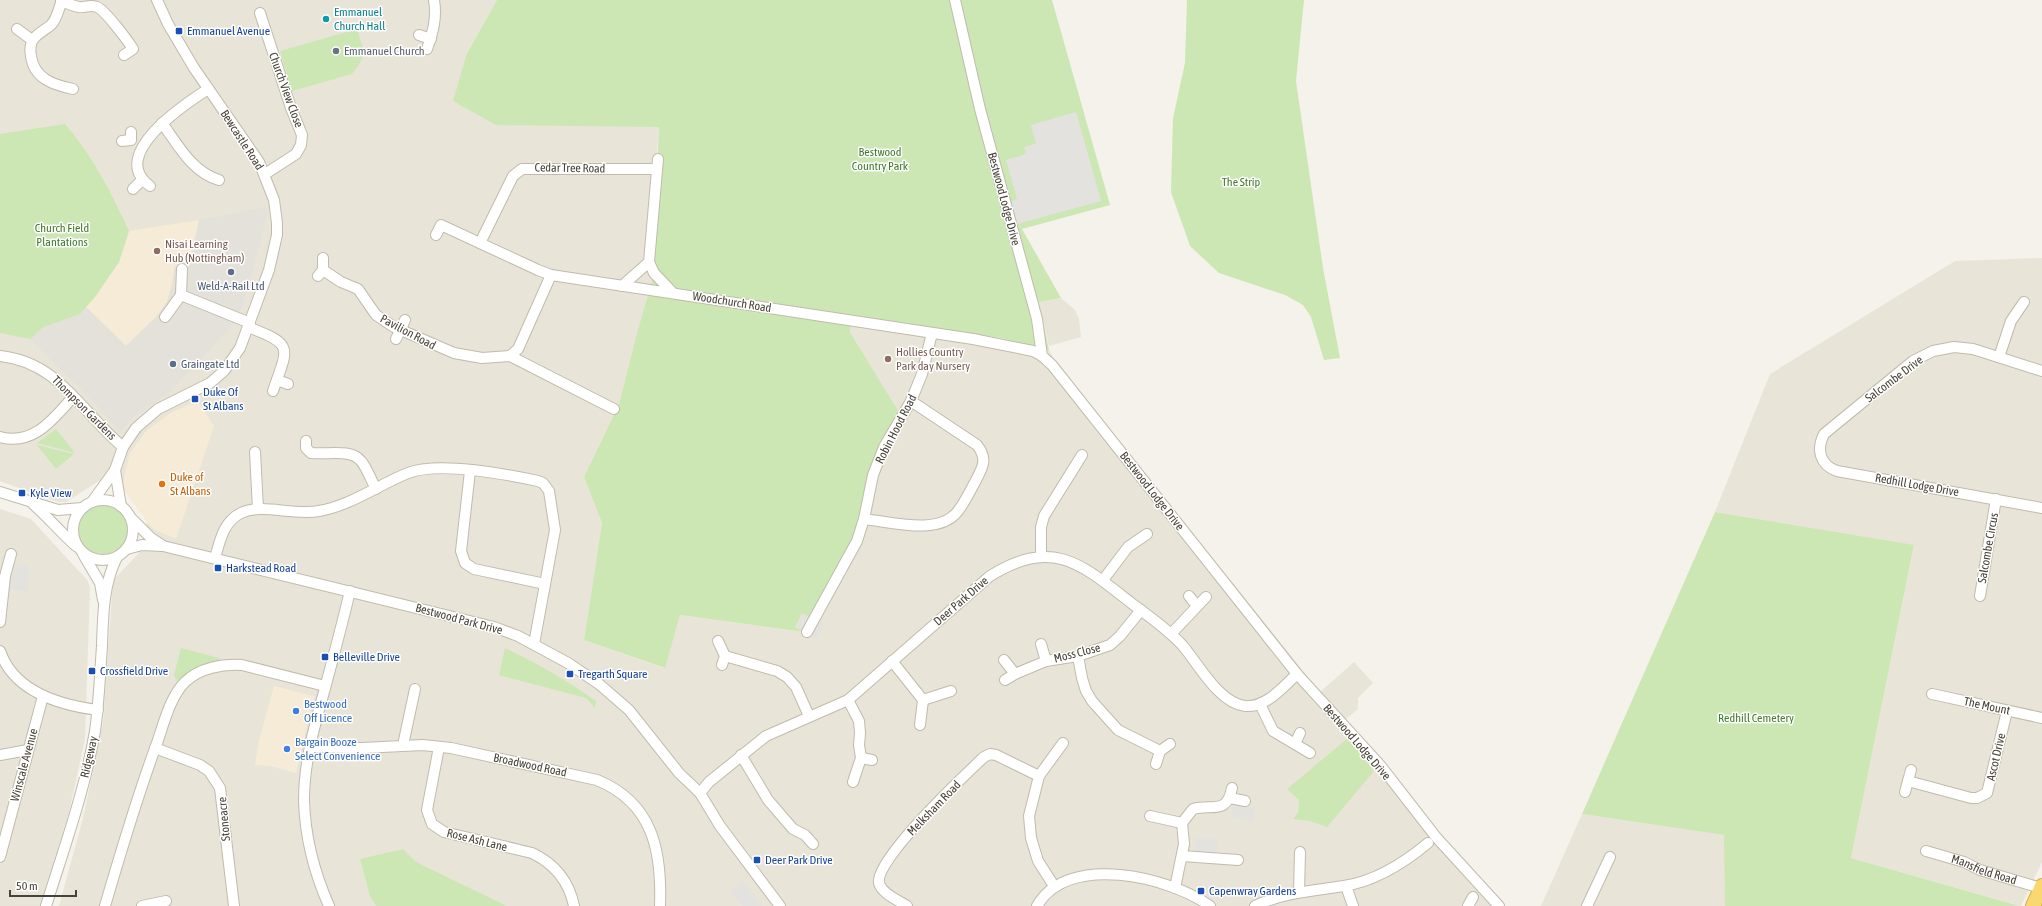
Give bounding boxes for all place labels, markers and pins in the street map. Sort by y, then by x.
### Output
place label: Emmanuel Church Hall [334,5,386,33]
marker: Emmanuel Church Hall [321,14,331,24]
place label: Emmanuel Avenue [187,24,270,38]
marker: Emmanuel Avenue [174,26,184,36]
place label: Emmanuel Church [344,44,425,58]
marker: Emmanuel Church [331,46,341,56]
place label: Nisai Learning Hub (Nottingham) [165,237,244,265]
marker: Nisai Learning Hub (Nottingham) [152,246,162,256]
marker: Weld-A-Rail Ltd [226,267,236,277]
place label: Weld-A-Rail Ltd [197,279,265,293]
place label: Hollies Country Park day Nursery [896,345,970,373]
marker: Hollies Country Park day Nursery [883,354,893,364]
place label: Graingate Ltd [181,357,239,371]
marker: Graingate Ltd [168,359,178,369]
place label: Duke Of St Albans [203,385,244,413]
marker: Duke Of St Albans [190,394,200,404]
place label: Duke of St Albans [170,470,211,498]
marker: Duke of St Albans [157,479,167,489]
place label: Kyle View [30,486,72,500]
marker: Kyle View [17,488,27,498]
place label: Harkstead Road [226,561,296,575]
marker: Harkstead Road [213,563,223,573]
place label: Belleville Drive [333,650,400,664]
marker: Belleville Drive [320,652,330,662]
place label: Crossfield Drive [100,664,168,678]
marker: Crossfield Drive [87,666,97,676]
place label: Tregarth Square [578,667,647,681]
marker: Tregarth Square [565,669,575,679]
place label: Bestwood Off Licence [304,697,352,725]
marker: Bestwood Off Licence [291,706,301,716]
place label: Bargain Booze Select Convenience [295,735,380,763]
marker: Bargain Booze Select Convenience [282,744,292,754]
place label: Deer Park Drive [765,853,833,867]
marker: Deer Park Drive [752,855,762,865]
place label: Capenwray Gardens [1209,884,1296,898]
marker: Capenwray Gardens [1196,886,1206,896]

